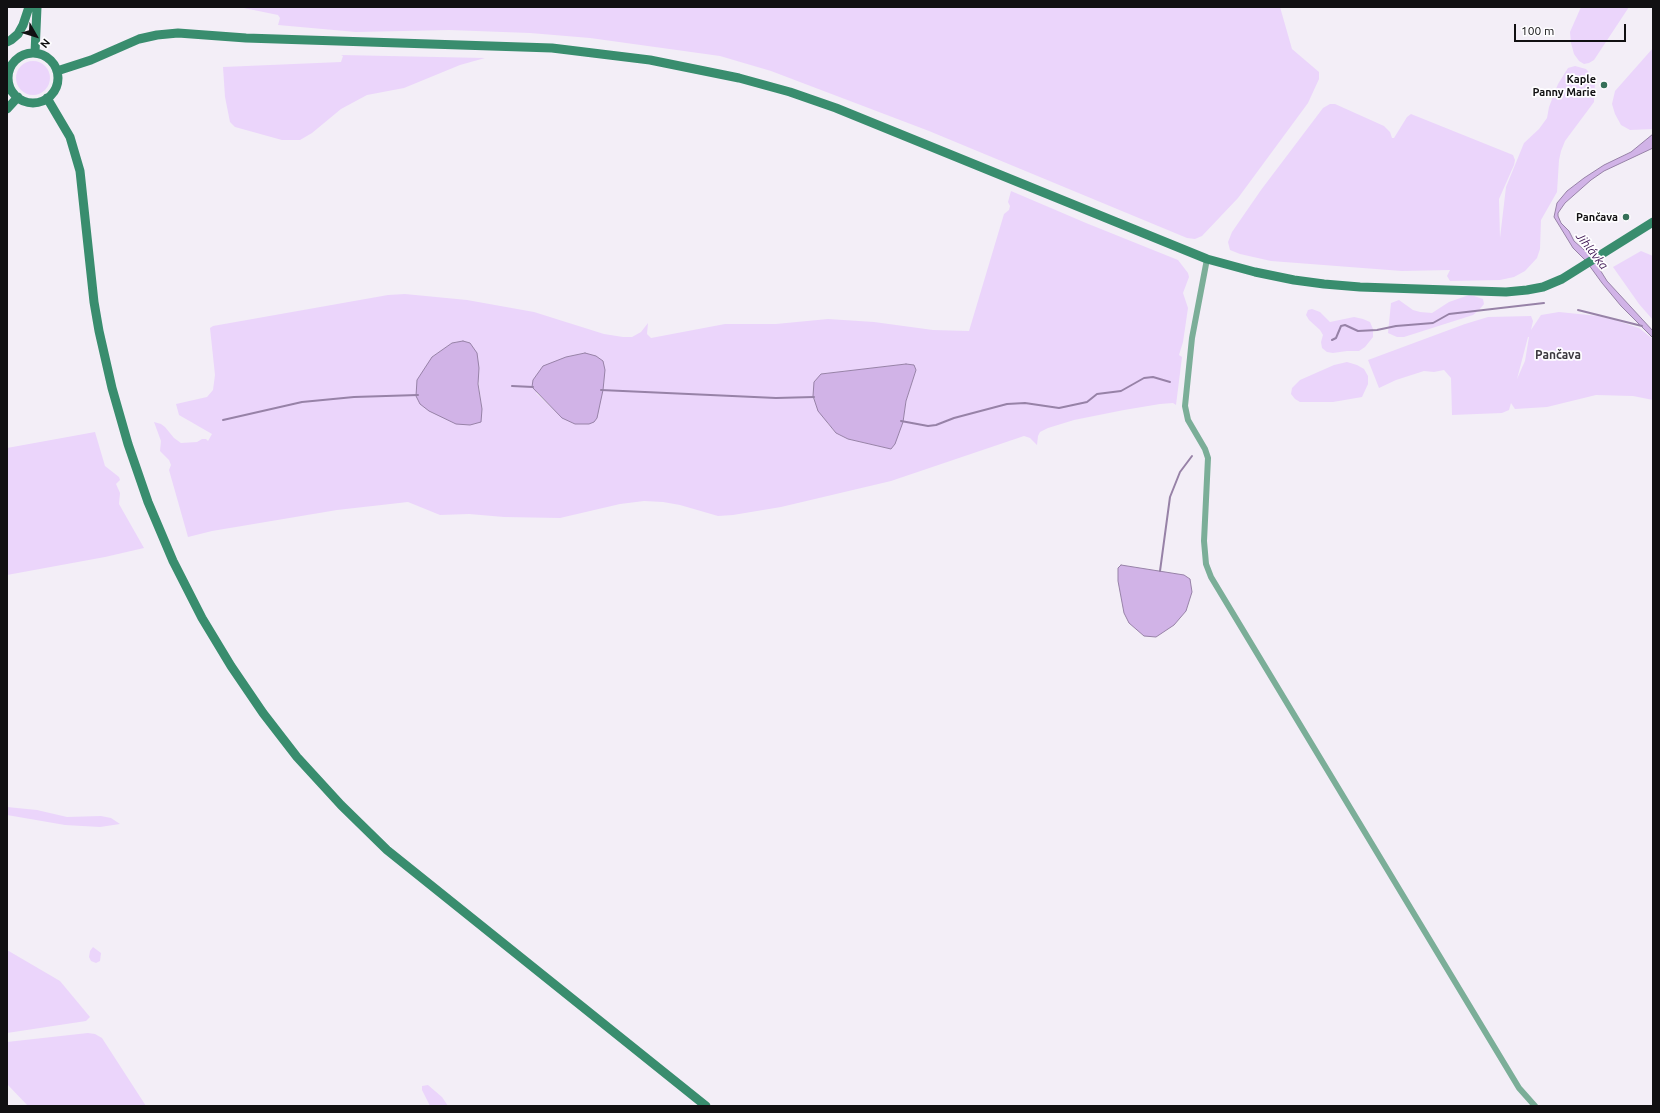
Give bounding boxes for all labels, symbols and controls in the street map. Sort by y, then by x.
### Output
north arrow [16,16,56,56]
scale bar [1516,16,1628,42]
text: 100 m [1521,24,1554,37]
text: N [38,37,53,51]
place label: Kaple Panny Marie [1532,72,1596,98]
marker: Kaple Panny Marie [1599,80,1609,90]
place label: Pančava [1576,210,1618,224]
marker: Pančava [1621,212,1631,222]
water label: Jihlávka [1573,230,1611,272]
district label: Pančava [1535,348,1581,362]

